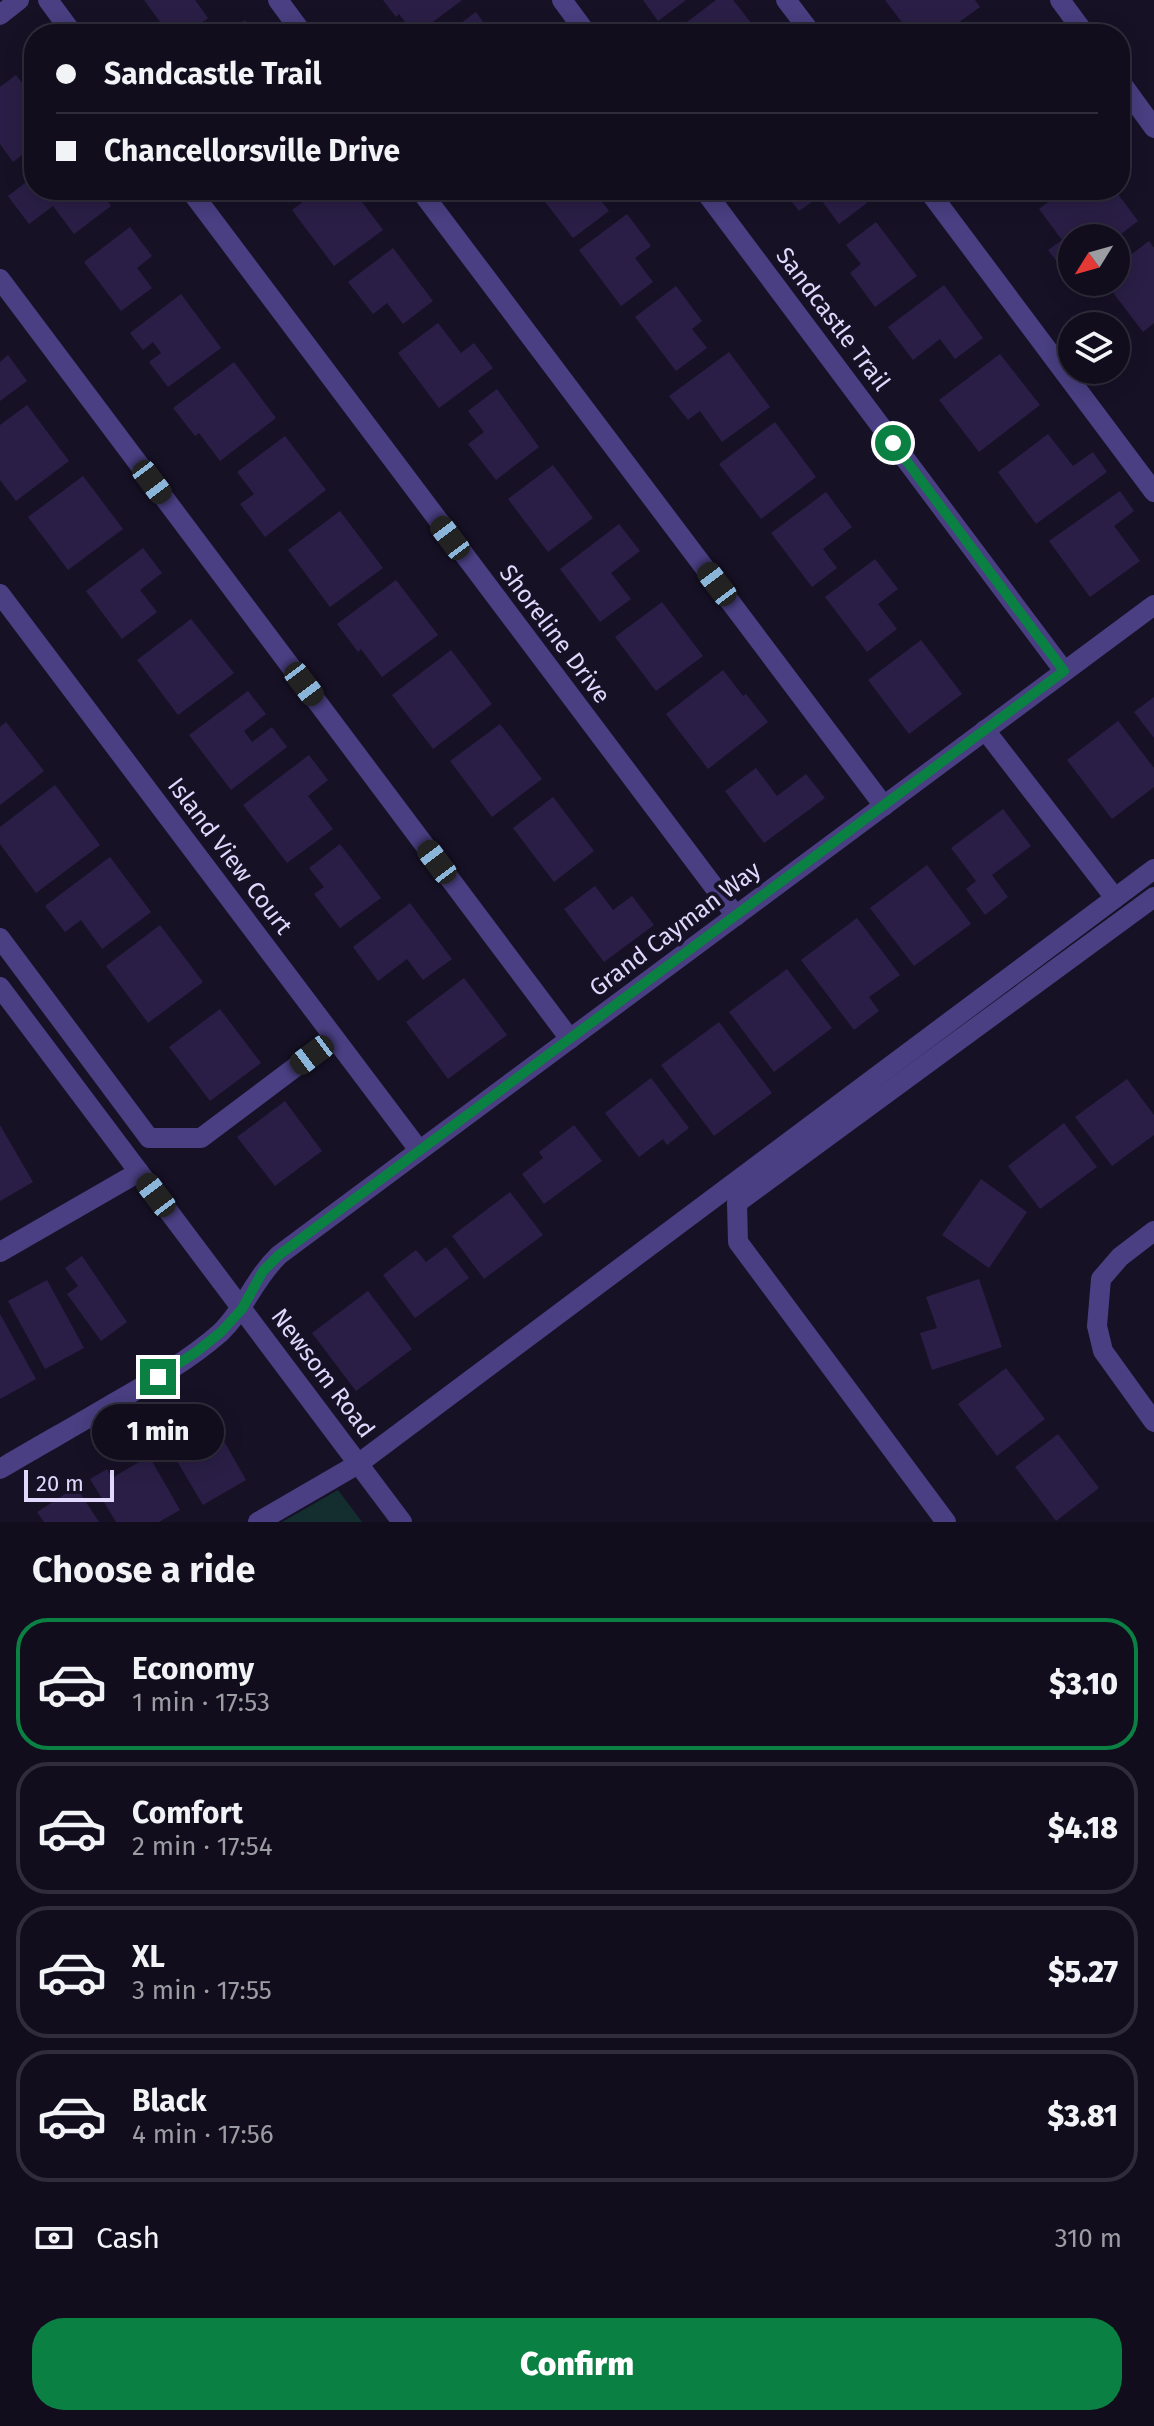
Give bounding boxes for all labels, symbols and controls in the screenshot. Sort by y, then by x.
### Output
text: Sandcastle Trail [104,56,321,92]
text: Chancellorsville Drive [104,133,400,169]
north arrow [1058,224,1130,296]
map controls [1058,224,1130,384]
street label: Sandcastle Trail [770,242,896,396]
button: layers [1058,312,1130,384]
route start [875,425,911,461]
car [128,456,176,508]
car [426,512,474,564]
car [693,558,741,610]
street label: Shoreline Drive [494,559,616,709]
car [280,658,328,710]
street label: Island View Court [162,772,298,940]
car [413,836,461,888]
street label: Grand Cayman Way [584,855,766,1002]
car [286,1031,338,1079]
car [132,1169,180,1221]
street label: Newsom Road [265,1303,381,1443]
route end [140,1359,176,1395]
callout: 1 min [92,1405,224,1461]
text: 1 min [127,1416,189,1447]
scale bar [24,1466,114,1502]
text: 20 m [36,1470,84,1497]
text: Choose a ride [32,1548,255,1592]
icon: car [36,1648,108,1720]
text: Economy [132,1651,254,1687]
text: $3.10 [1049,1666,1118,1702]
text: 1 min · 17:53 [132,1687,270,1718]
icon: car [36,1792,108,1864]
text: Comfort [132,1795,243,1831]
text: $4.18 [1048,1810,1118,1846]
text: 2 min · 17:54 [132,1831,273,1862]
icon: car [36,1936,108,2008]
text: XL [132,1939,165,1975]
text: $5.27 [1048,1954,1118,1990]
text: 3 min · 17:55 [132,1975,272,2006]
icon: car [36,2080,108,2152]
text: Black [132,2083,207,2119]
text: $3.81 [1047,2098,1118,2134]
text: 4 min · 17:56 [132,2119,274,2150]
icon: cash [32,2216,76,2260]
text: Cash [96,2220,160,2256]
text: 310 m [1055,2223,1122,2254]
button: Confirm [32,2318,1122,2410]

